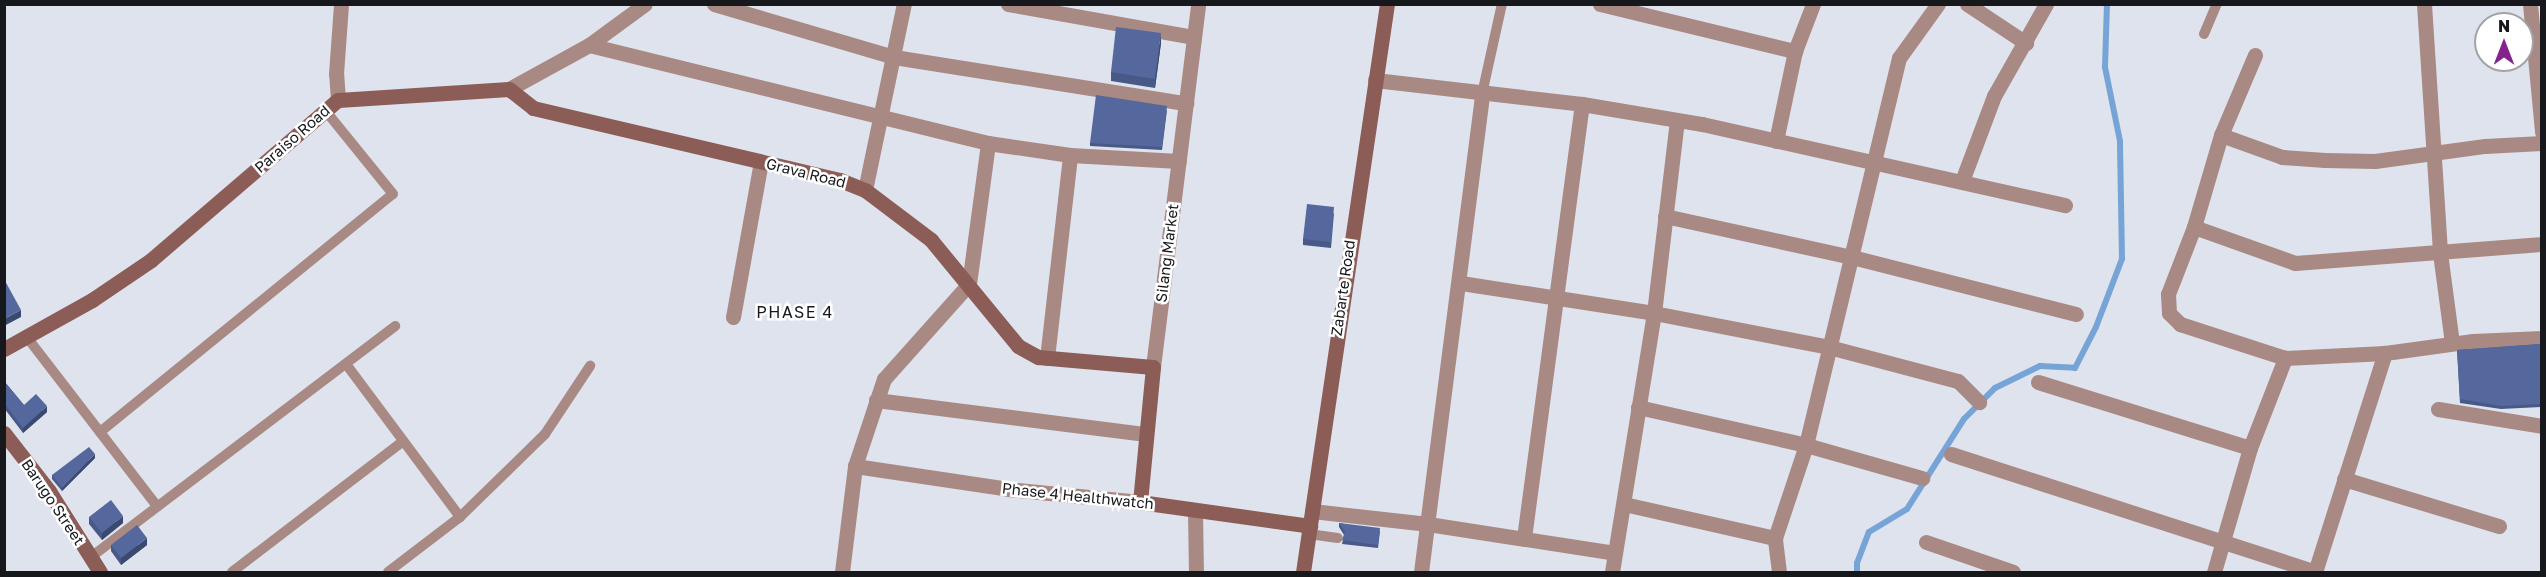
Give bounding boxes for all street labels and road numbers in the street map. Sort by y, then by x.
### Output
street label: Paraiso Road [251,101,333,177]
street label: Grava Road [764,154,848,192]
street label: Silang Market [1152,203,1182,303]
street label: Zabarte Road [1327,239,1359,337]
street label: Barugo Street [18,456,88,548]
street label: Phase 4 Healthwatch [1001,479,1155,513]

